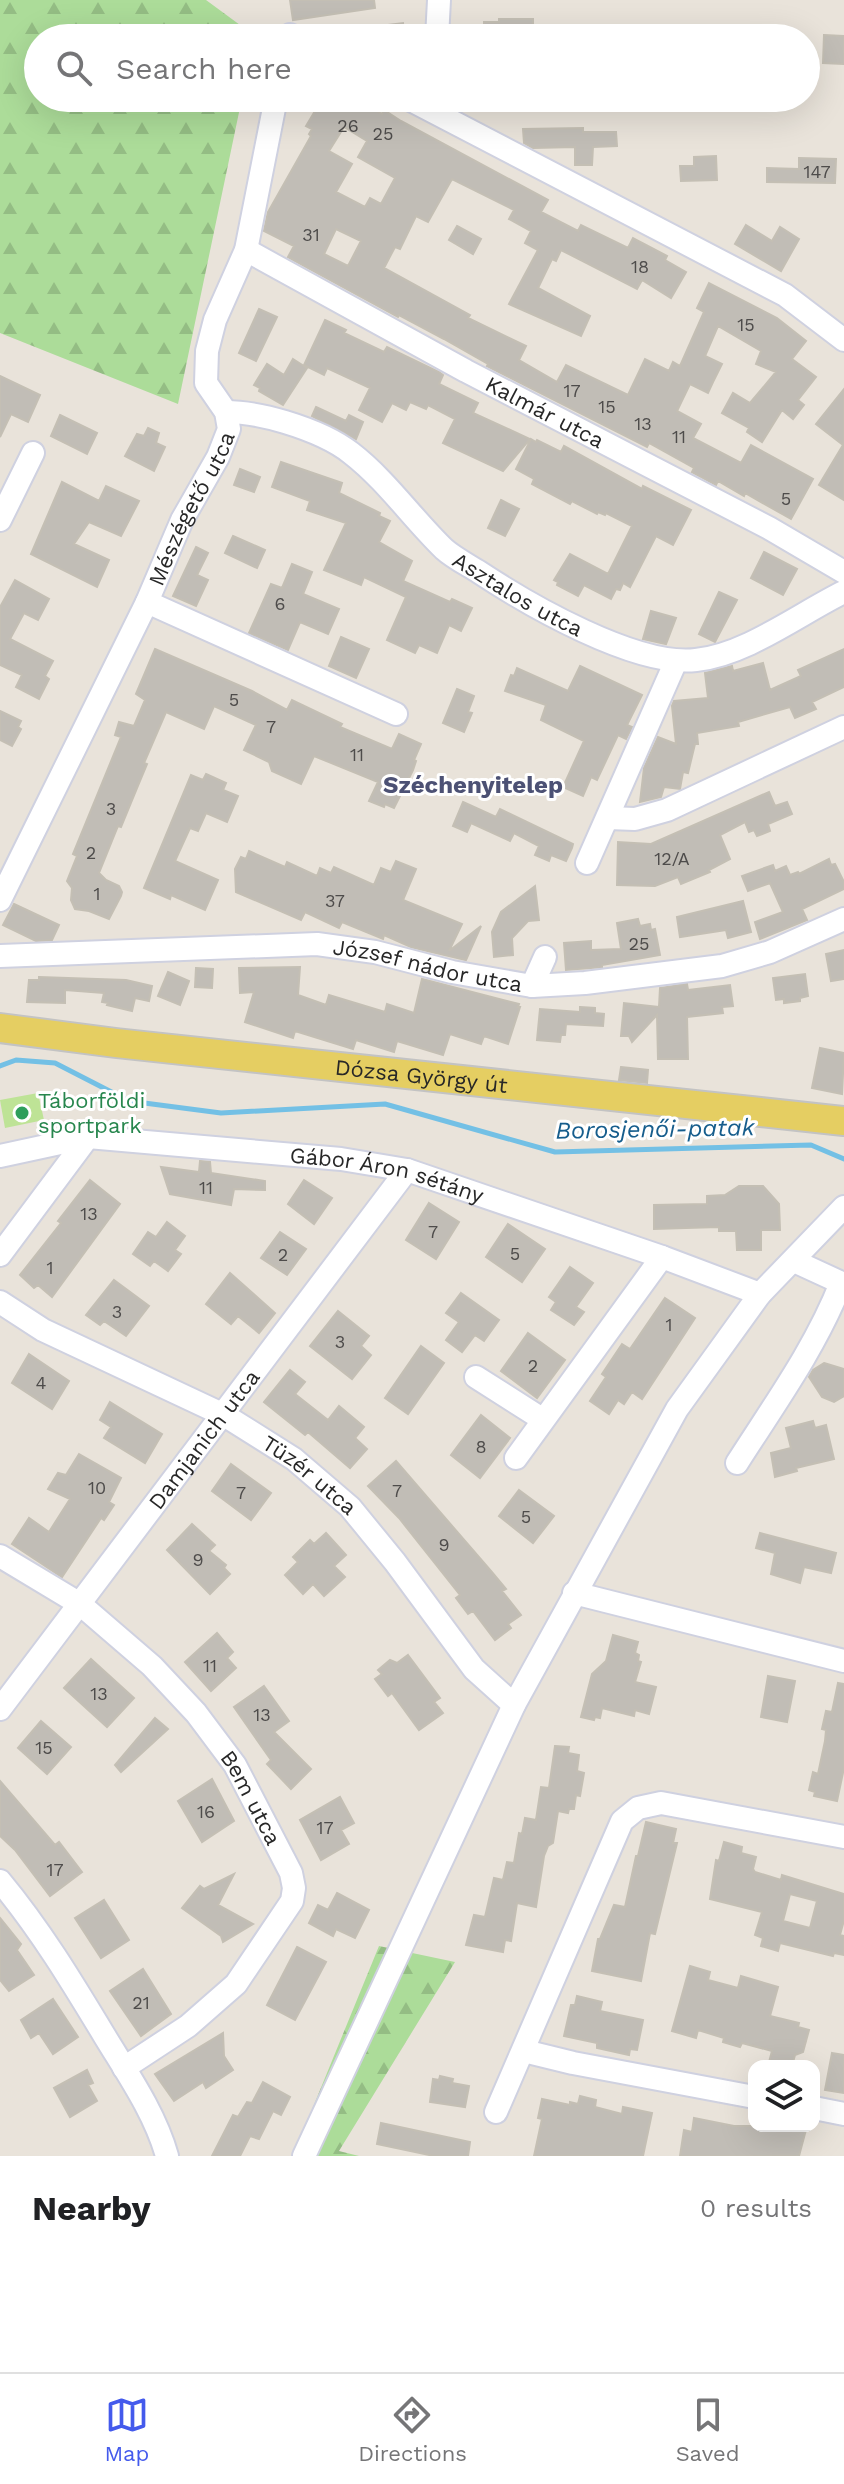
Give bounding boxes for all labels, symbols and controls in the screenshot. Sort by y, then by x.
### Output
search box [24,24,820,112]
icon: search [52,46,96,90]
text: Search here [116,51,292,86]
house number: 26 [337,115,359,136]
house number: 25 [373,123,393,144]
house number: 147 [803,161,831,182]
house number: 31 [302,224,320,245]
house number: 18 [631,256,649,277]
house number: 15 [737,314,755,335]
street label: Kalmár utca [481,371,609,453]
house number: 17 [563,380,581,401]
house number: 15 [598,396,616,417]
house number: 13 [634,413,652,434]
house number: 11 [672,426,686,447]
street label: Mészégető utca [143,428,239,589]
house number: 5 [781,488,791,509]
street label: Asztalos utca [448,547,587,641]
house number: 6 [275,593,285,614]
house number: 5 [229,689,239,710]
house number: 7 [266,716,276,737]
house number: 11 [350,744,364,765]
district label: Széchenyitelep [383,771,563,799]
house number: 3 [106,798,116,819]
house number: 2 [86,842,96,863]
house number: 12/A [654,848,690,869]
house number: 1 [93,883,101,904]
house number: 37 [325,890,345,911]
house number: 25 [629,933,649,954]
street label: József nádor utca [331,934,524,997]
street label: Dózsa György út [334,1054,509,1097]
place label: Táborföldi sportpark [38,1088,145,1138]
marker: Táborföldi sportpark [13,1104,31,1122]
water label: Borosjenői-patak [555,1113,756,1145]
street label: Gábor Áron sétány [289,1142,488,1208]
house number: 11 [199,1177,213,1198]
house number: 13 [80,1203,98,1224]
house number: 7 [428,1221,438,1242]
house number: 5 [510,1243,520,1264]
house number: 2 [278,1244,288,1265]
house number: 1 [46,1257,54,1278]
house number: 3 [112,1301,122,1322]
house number: 1 [665,1314,673,1335]
house number: 3 [335,1331,345,1352]
house number: 2 [528,1355,538,1376]
street label: Damjanich utca [143,1365,264,1514]
house number: 4 [36,1372,47,1393]
street label: Tüzér utca [258,1430,362,1520]
house number: 8 [475,1436,487,1457]
house number: 10 [88,1477,106,1498]
house number: 7 [392,1480,402,1501]
house number: 7 [236,1482,246,1503]
house number: 5 [521,1506,531,1527]
house number: 9 [438,1534,450,1555]
house number: 9 [192,1549,204,1570]
house number: 11 [203,1655,217,1676]
house number: 13 [90,1683,108,1704]
house number: 13 [253,1704,271,1725]
house number: 15 [35,1737,53,1758]
street label: Bem utca [216,1745,287,1849]
house number: 16 [197,1801,215,1822]
house number: 17 [316,1817,334,1838]
house number: 17 [46,1859,64,1880]
house number: 21 [132,1992,150,2013]
map controls [748,2060,820,2132]
button: layers [748,2060,820,2132]
text: Nearby [32,2188,151,2228]
text: 0 results [700,2193,812,2223]
tab: Map [104,2393,149,2466]
tab: Directions [358,2393,467,2466]
tab: Saved [676,2393,740,2466]

